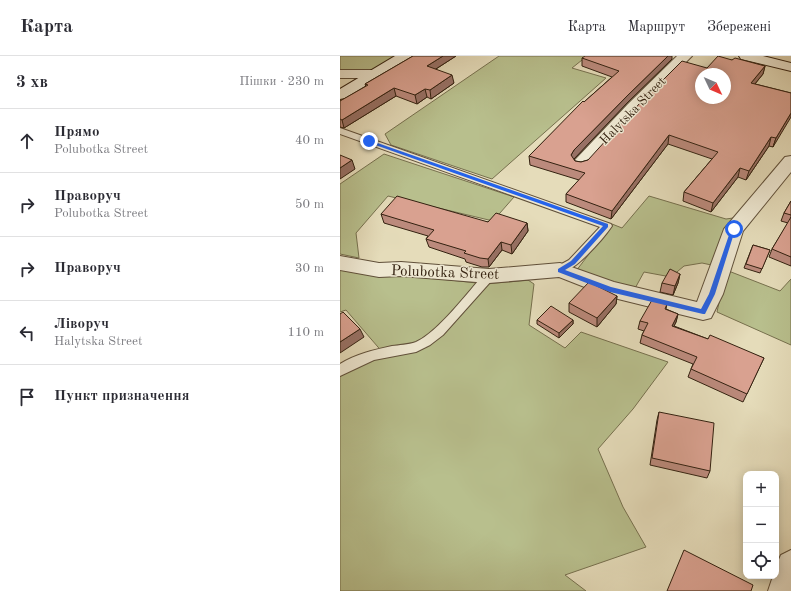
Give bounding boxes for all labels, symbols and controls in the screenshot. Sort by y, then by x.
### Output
text: Карта [20,18,73,37]
text: Карта [568,20,606,34]
text: Маршрут [628,20,685,34]
text: Збережені [707,20,771,34]
north arrow [695,68,731,104]
text: 3 хв [16,74,48,91]
street label: Halytska Street [598,74,669,147]
text: Пішки · 230 m [239,75,324,88]
text: Прямо [54,125,100,140]
icon: ahead [16,130,38,152]
route end [360,132,378,150]
text: 40 m [295,134,324,147]
text: Polubotka Street [54,143,148,156]
text: Праворуч [54,189,121,204]
icon: right [16,194,38,216]
text: 50 m [295,198,324,211]
text: Polubotka Street [54,207,148,220]
route start [725,220,743,238]
icon: right [16,258,38,280]
text: Праворуч [54,261,121,276]
text: 30 m [295,262,324,275]
street label: Polubotka Street [390,264,499,283]
text: Ліворуч [54,317,109,332]
icon: left [16,322,38,344]
text: 110 m [287,326,324,339]
text: Halytska Street [54,335,143,348]
icon: arrive [16,386,38,408]
text: Пункт призначення [54,389,190,404]
map controls [743,471,779,579]
button: + [743,471,779,507]
button: − [743,507,779,543]
button: locate [743,543,779,579]

